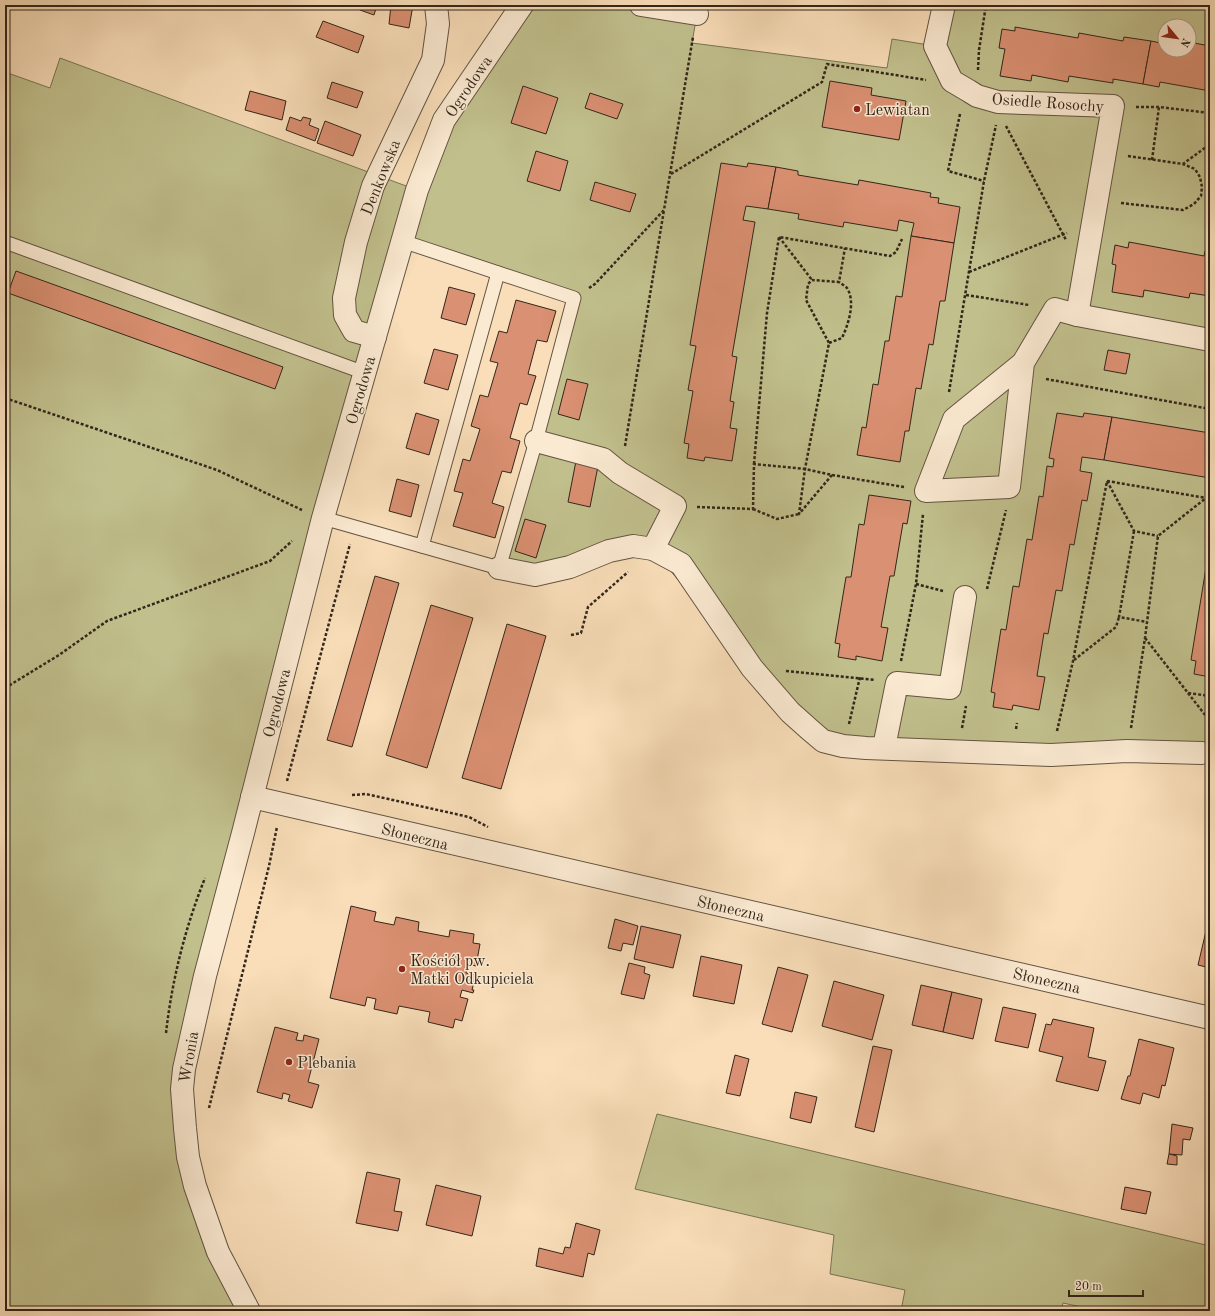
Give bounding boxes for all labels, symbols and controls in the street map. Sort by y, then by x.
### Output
north arrow [1157,18,1197,58]
text: N [1177,36,1191,49]
street label: Ogrodowa [443,53,496,121]
street label: Osiedle Rosochy [991,92,1105,116]
place label: Lewiatan [865,103,930,119]
marker: Lewiatan [852,104,862,114]
street label: Denkowska [359,138,404,218]
street label: Ogrodowa [345,355,379,426]
street label: Ogrodowa [262,667,294,739]
street label: Słoneczna [379,822,450,854]
street label: Słoneczna [695,894,766,926]
place label: Kościół pw. Matki Odkupiciela [410,954,534,988]
marker: Kościół pw. Matki Odkupiciela [397,964,407,974]
street label: Słoneczna [1011,966,1082,998]
street label: Wronia [178,1030,202,1085]
place label: Plebania [297,1056,357,1072]
marker: Plebania [284,1057,294,1067]
scale bar [1069,1272,1143,1298]
text: 20 m [1075,1281,1102,1293]

